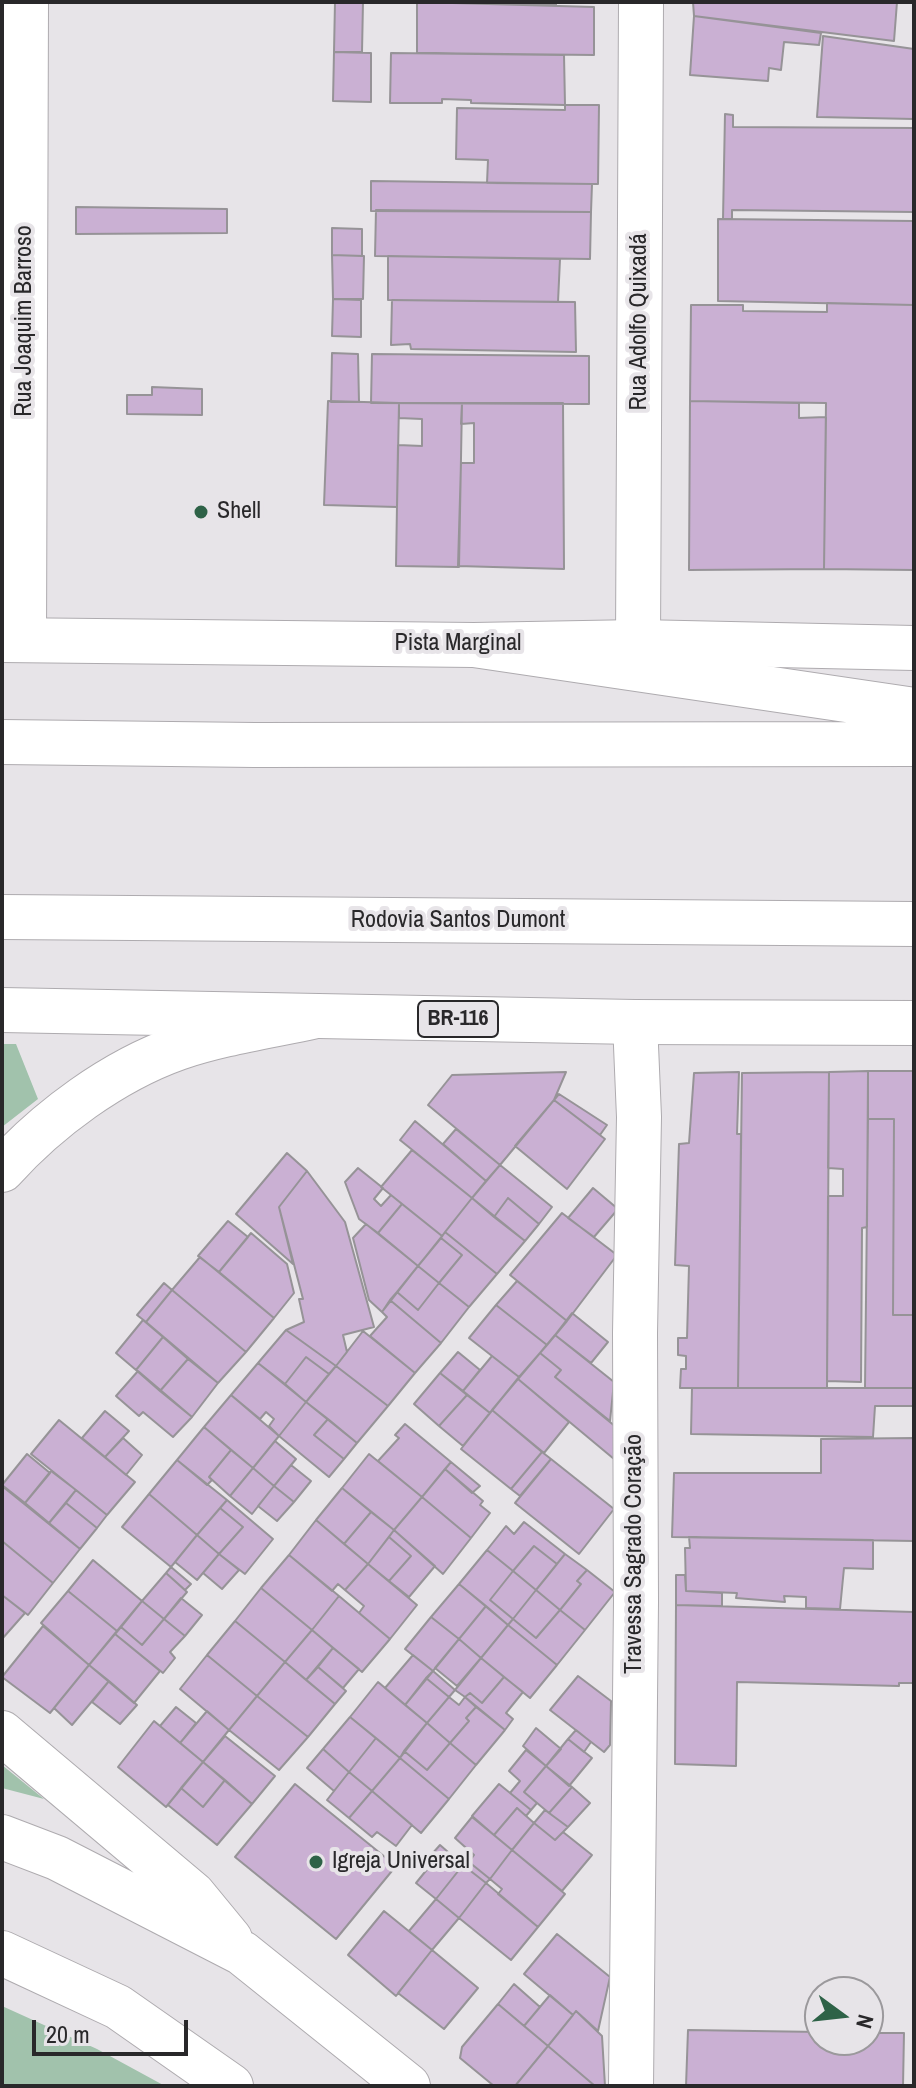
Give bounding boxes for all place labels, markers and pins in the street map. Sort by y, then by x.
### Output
place label: Shell [217,498,261,526]
marker: Shell [192,503,210,521]
place label: Igreja Universal [332,1848,470,1876]
marker: Igreja Universal [307,1853,325,1871]

